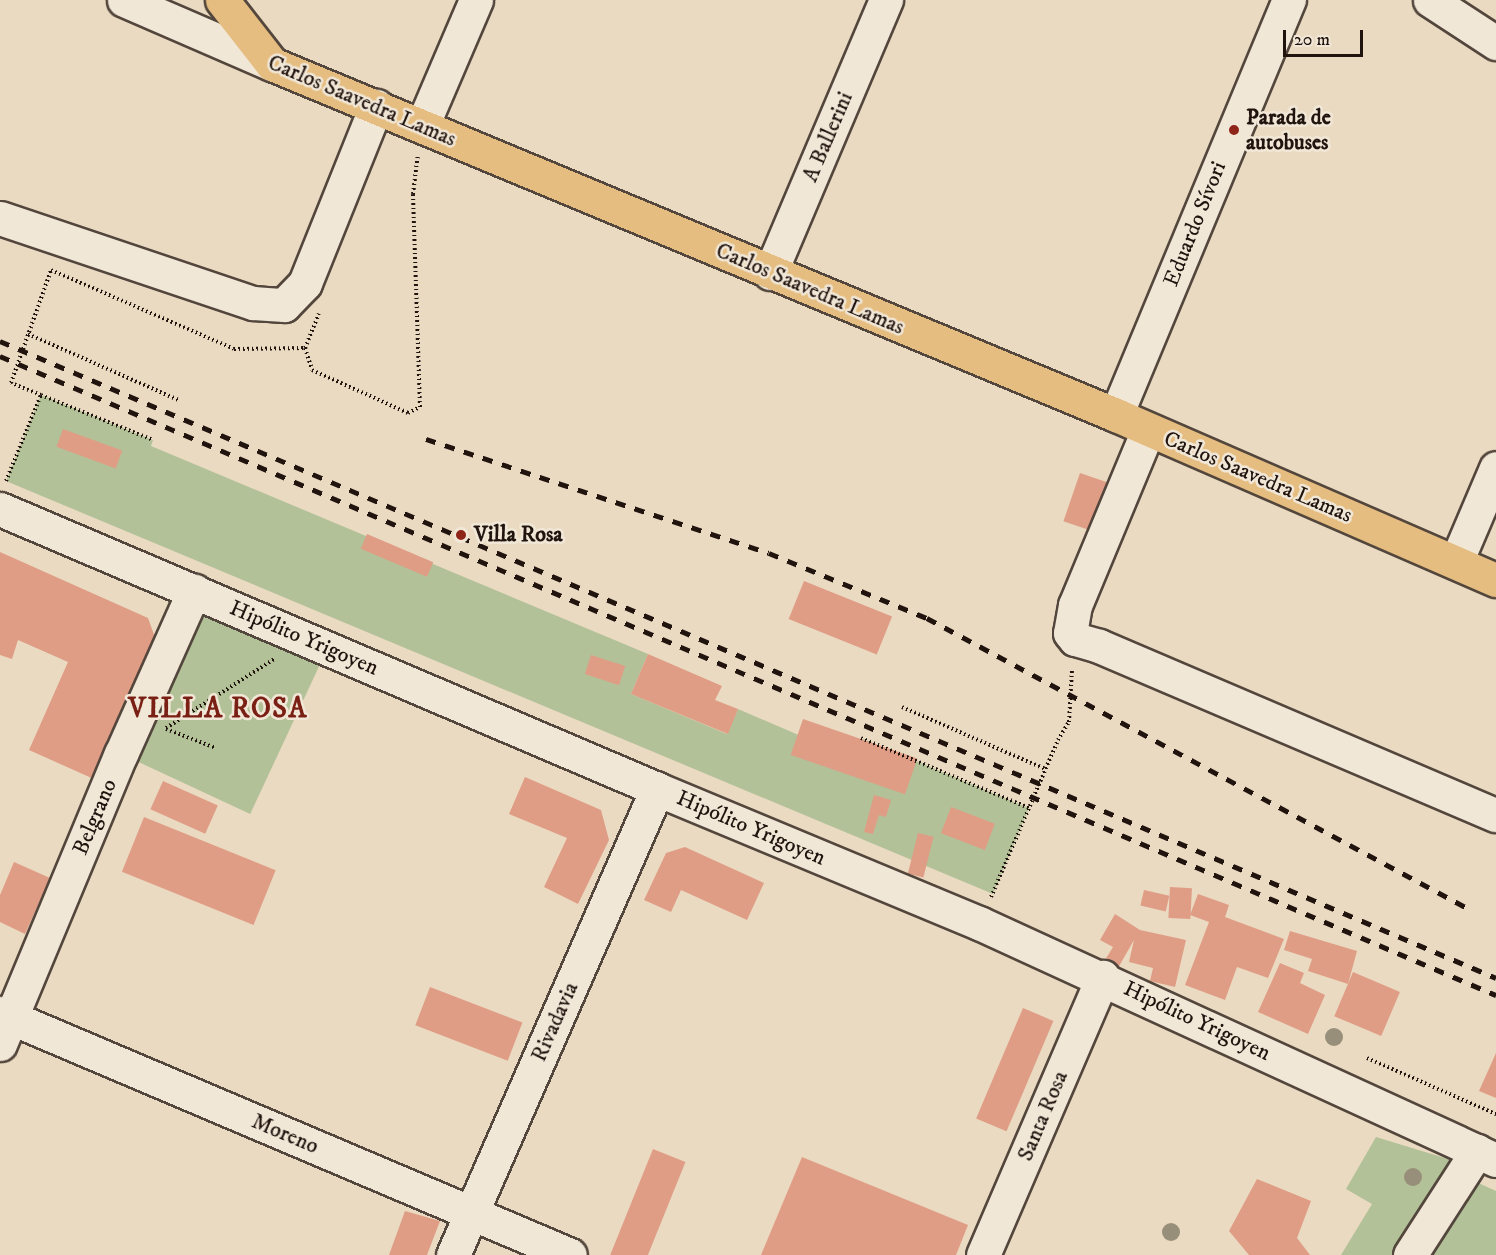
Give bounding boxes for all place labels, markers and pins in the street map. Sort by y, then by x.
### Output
place label: Parada de autobuses [1246,104,1331,156]
marker: Parada de autobuses [1227,123,1241,137]
place label: Villa Rosa [474,522,563,548]
marker: Villa Rosa [452,526,470,544]

